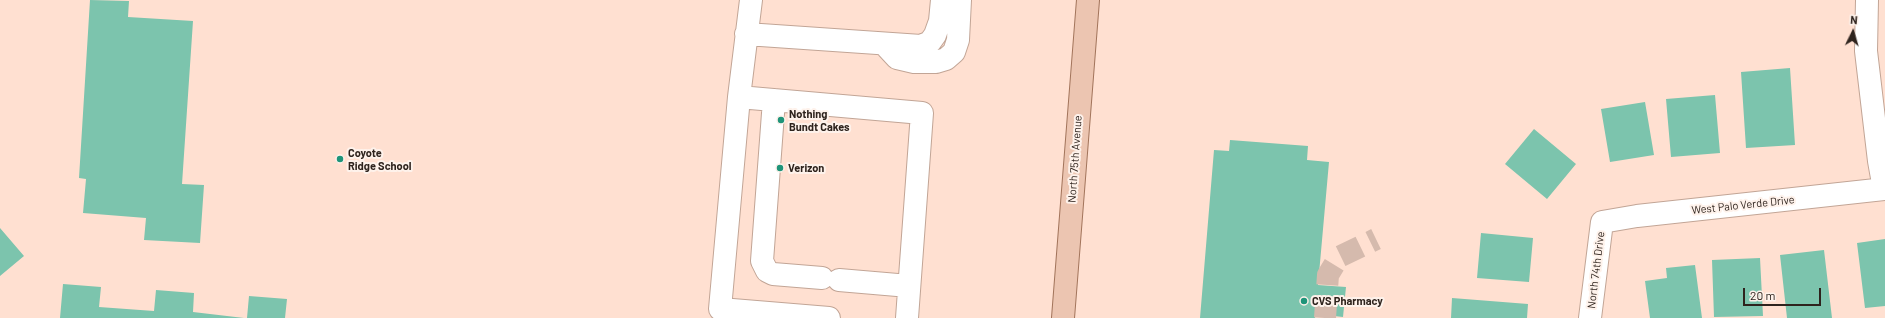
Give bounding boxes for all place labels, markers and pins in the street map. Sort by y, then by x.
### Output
place label: Nothing Bundt Cakes [789,107,850,133]
marker: Nothing Bundt Cakes [776,115,786,125]
place label: Coyote Ridge School [348,146,411,172]
marker: Coyote Ridge School [335,154,345,164]
place label: Verizon [788,161,824,175]
marker: Verizon [775,163,785,173]
place label: CVS Pharmacy [1312,294,1383,308]
marker: CVS Pharmacy [1299,296,1309,306]

